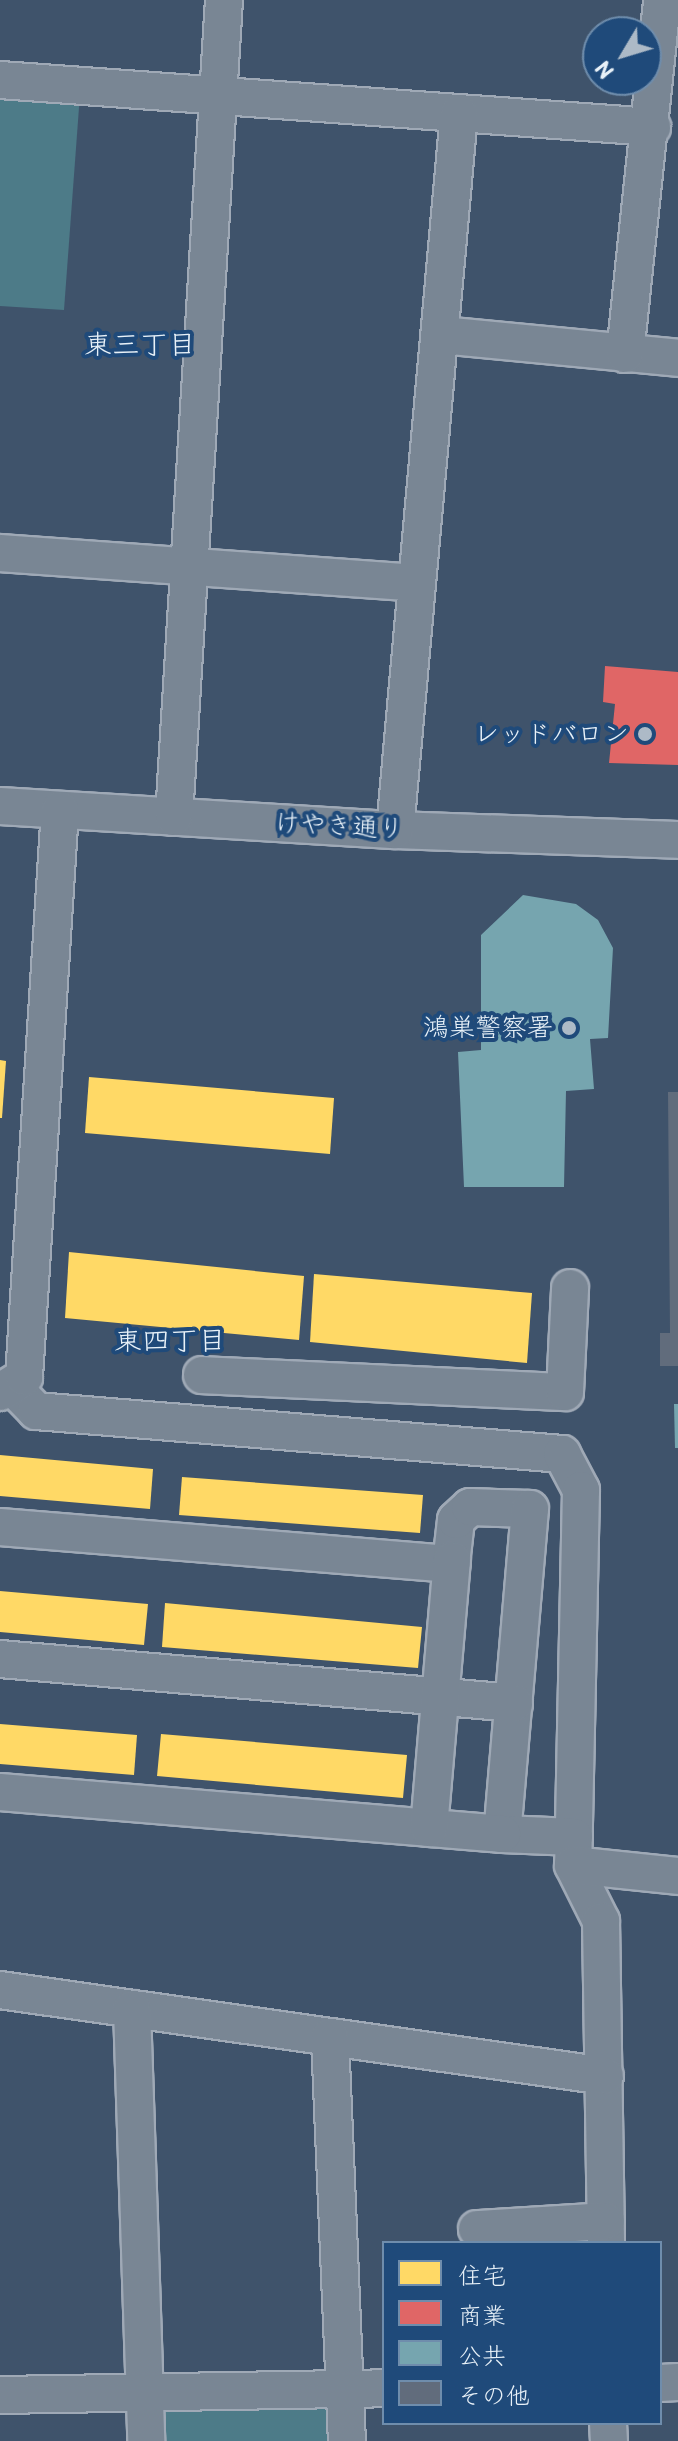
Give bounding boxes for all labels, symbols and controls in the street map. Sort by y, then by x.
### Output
north arrow [582,16,662,96]
text: N [589,56,619,84]
district label: 東三丁目 [84,327,196,361]
place label: レッドバロン [473,718,629,750]
marker: レッドバロン [636,725,654,743]
street label: けやき通り [273,807,405,845]
place label: 鴻巣警察署 [423,1012,553,1044]
marker: 鴻巣警察署 [560,1019,578,1037]
district label: 東四丁目 [114,1323,226,1357]
legend [382,2241,662,2425]
text: 住宅 [458,2261,506,2290]
text: 商業 [458,2301,506,2330]
text: 公共 [458,2341,506,2370]
text: その他 [458,2381,530,2410]

